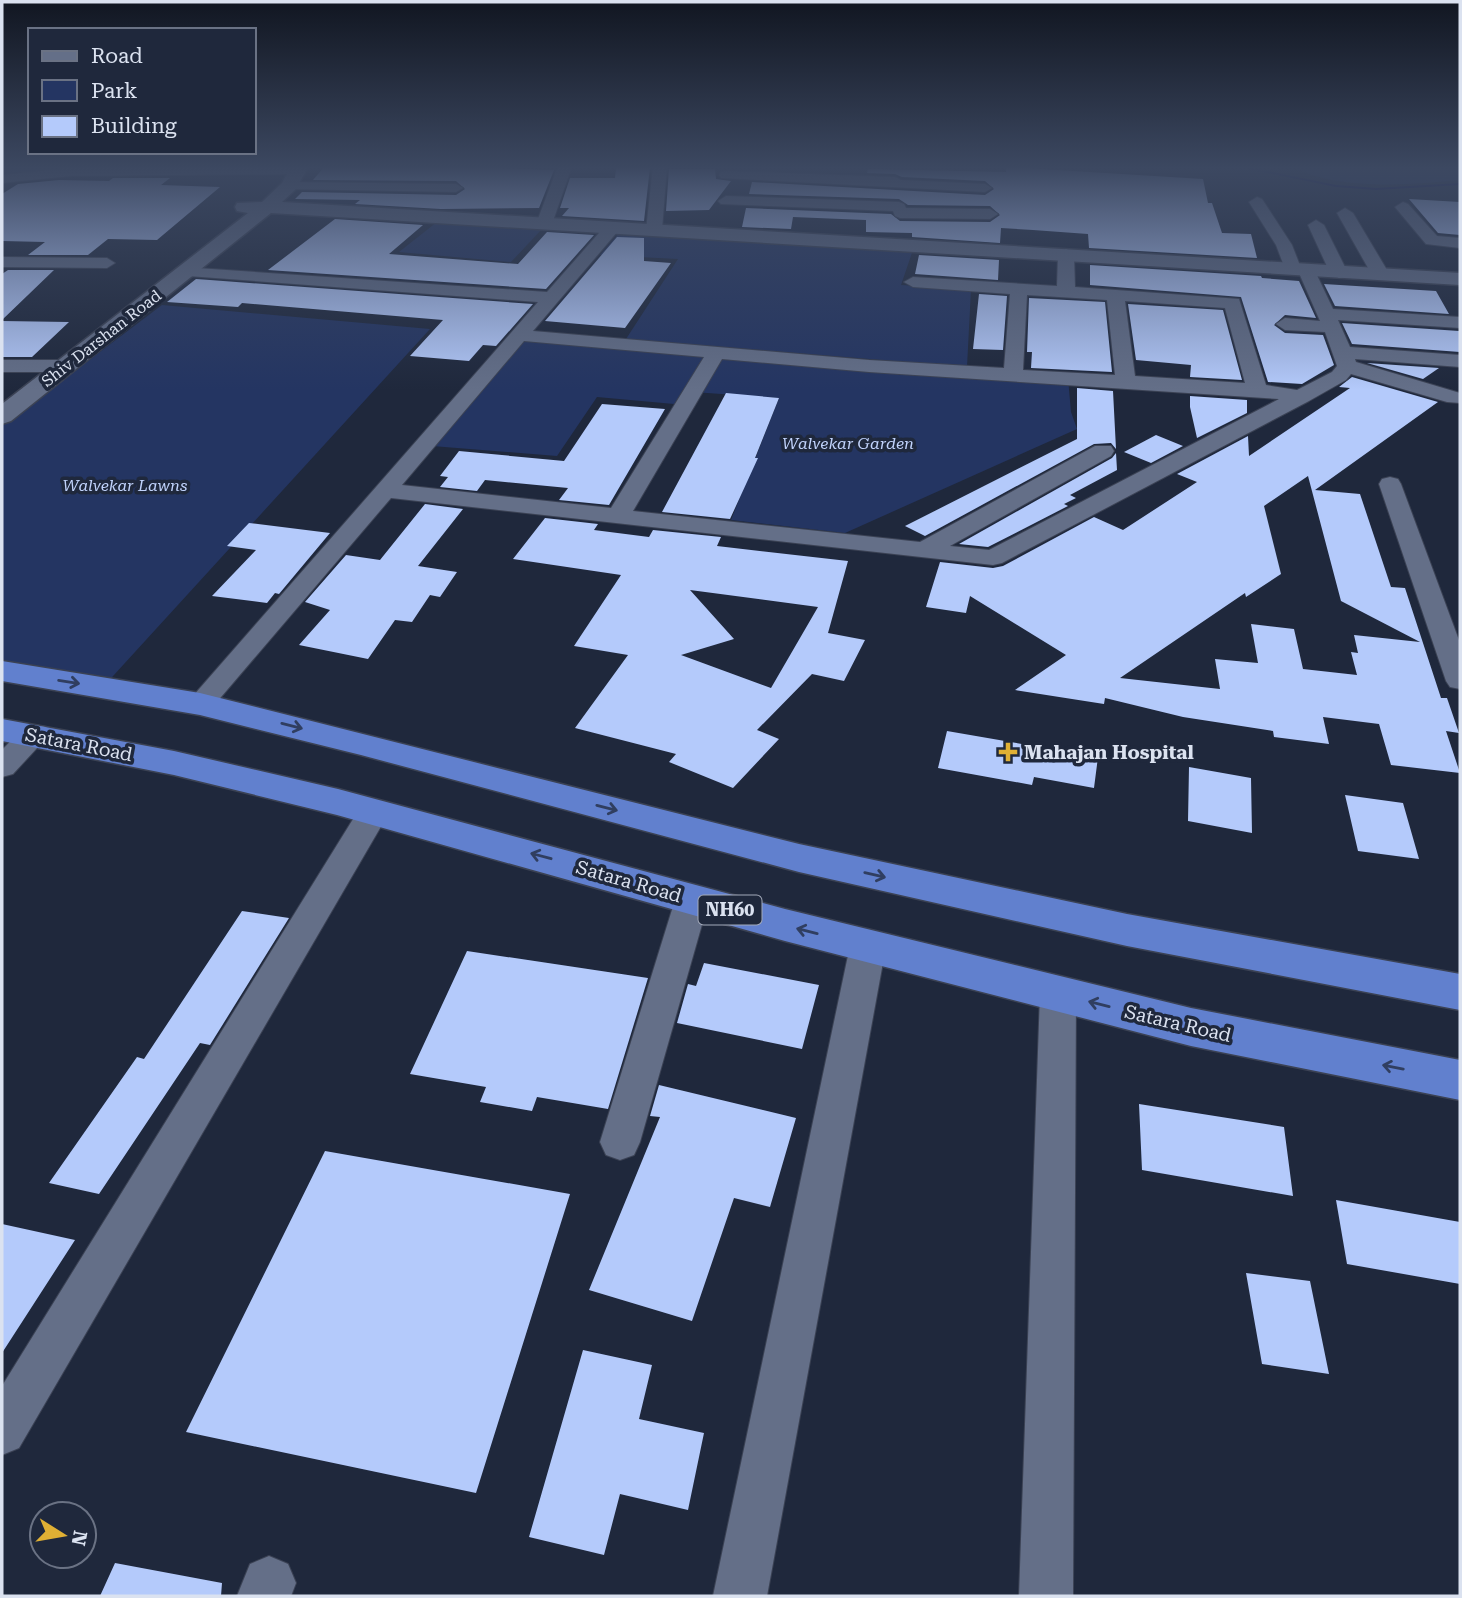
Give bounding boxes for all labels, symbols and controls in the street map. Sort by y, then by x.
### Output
legend [28,28,256,154]
text: Road [91,44,143,68]
text: Park [91,79,137,103]
text: Building [91,114,177,138]
street label: Shiv Darshan Road [38,286,165,391]
park label: Walvekar Garden [782,434,914,453]
park label: Walvekar Lawns [63,476,187,495]
one-way arrow [57,676,80,689]
one-way arrow [280,720,303,733]
street label: Satara Road [23,723,134,766]
place label: Mahajan Hospital [1024,741,1194,764]
marker: Mahajan Hospital [998,742,1018,762]
one-way arrow [595,802,618,815]
one-way arrow [530,849,553,862]
street label: Satara Road [573,855,684,908]
one-way arrow [864,869,886,882]
road number: NH60 [698,896,762,925]
one-way arrow [796,924,819,937]
one-way arrow [1088,997,1111,1011]
street label: Satara Road [1122,1000,1233,1047]
one-way arrow [1382,1060,1405,1073]
north arrow [28,1500,98,1570]
text: N [66,1529,92,1548]

